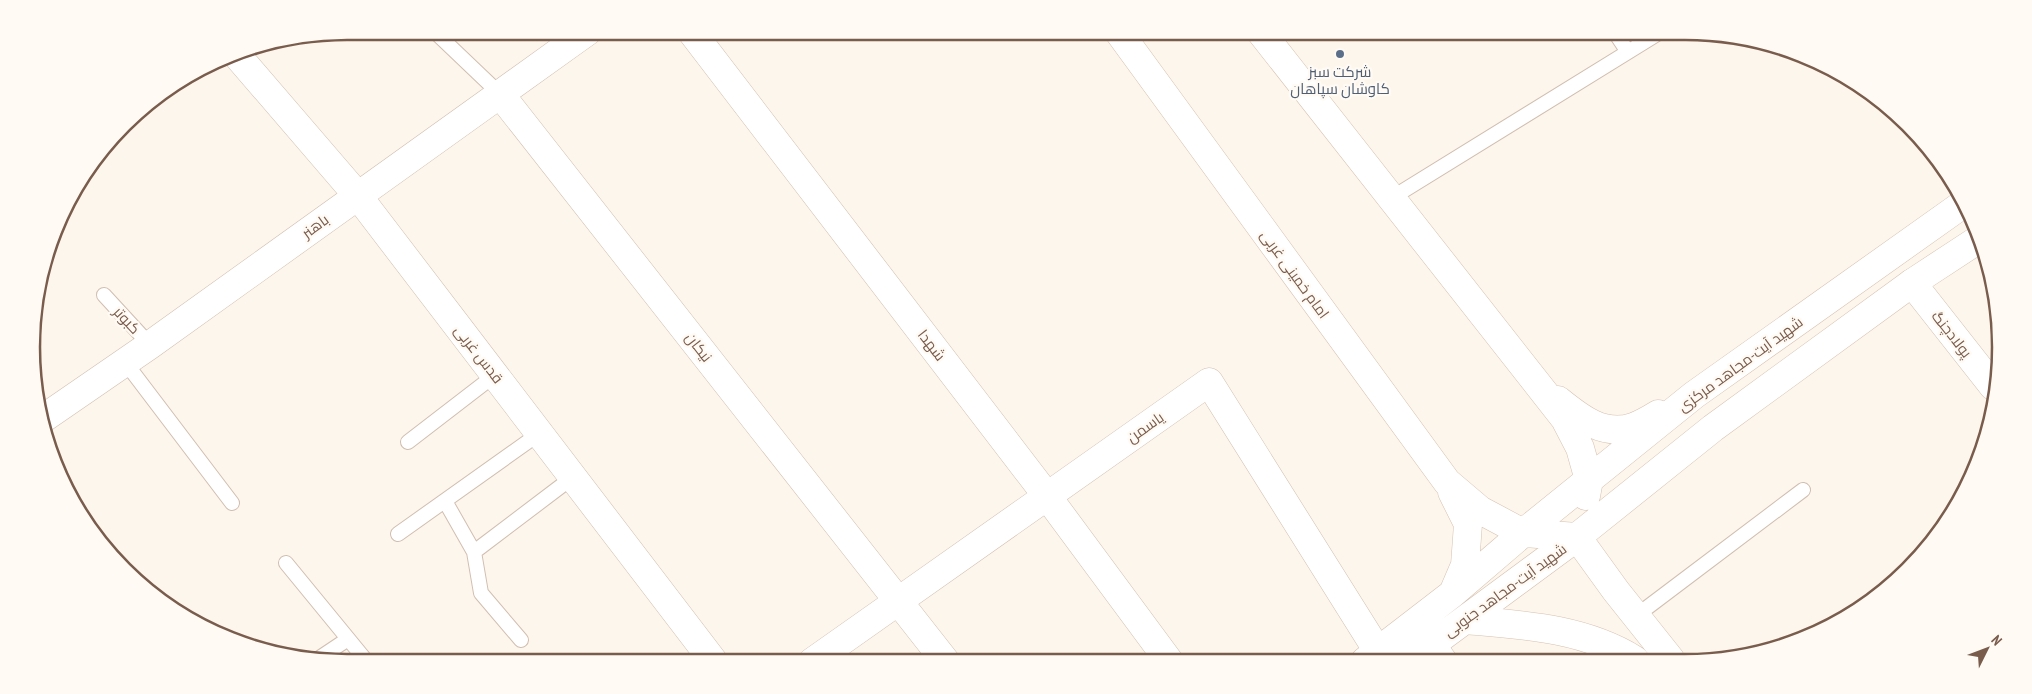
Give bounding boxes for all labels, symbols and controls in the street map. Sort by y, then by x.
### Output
marker: شرکت سبز کاوشان سپاهان [1334,48,1346,60]
place label: شرکت سبز کاوشان سپاهان [1290,62,1390,99]
street label: باهنر [297,210,332,243]
street label: امام خمینی غربی [1256,226,1334,323]
street label: کبوتر [109,301,145,338]
street label: پولادچنگ [1927,307,1976,362]
street label: شهید آیت-مجاهد مرکزی [1674,312,1807,417]
street label: قدس غربی [449,321,508,388]
street label: شهدا [913,326,950,365]
street label: نیکان [681,328,717,366]
street label: یاسمن [1123,407,1168,447]
street label: شهید آیت-مجاهد جنوبی [1440,539,1571,642]
north arrow [1962,624,2012,674]
text: N [1987,631,2006,649]

